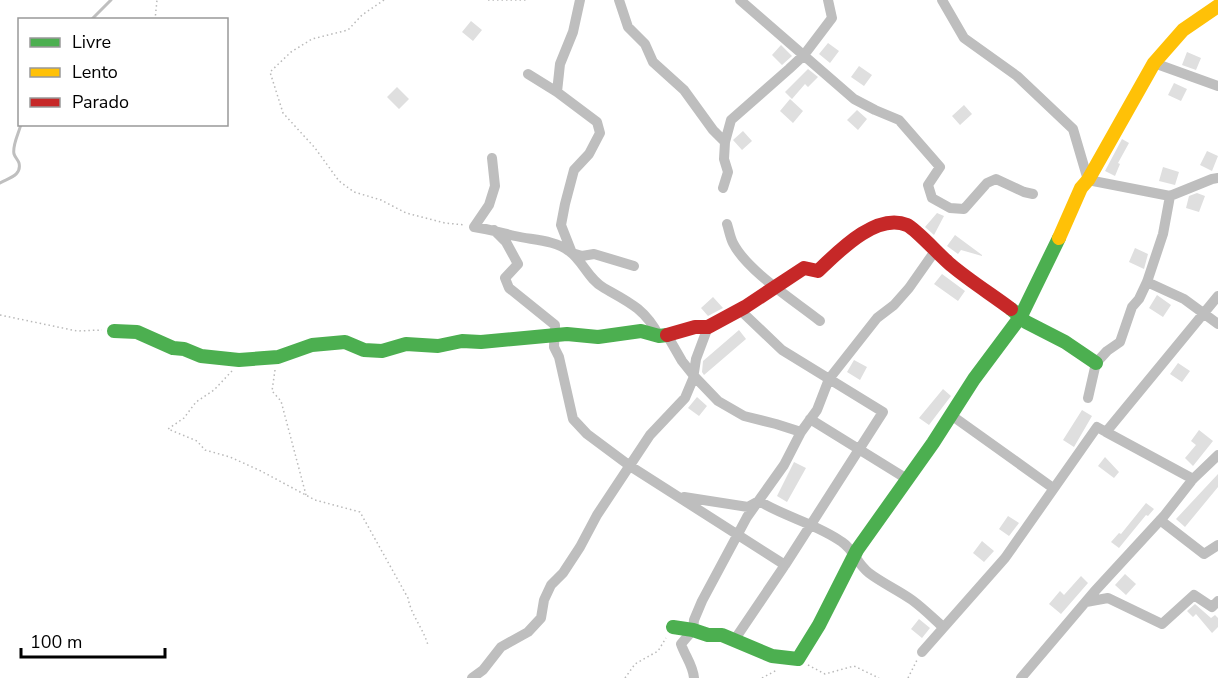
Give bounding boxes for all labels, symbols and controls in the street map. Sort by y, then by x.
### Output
legend [18,18,228,126]
text: Livre [72,30,111,54]
text: Lento [72,60,118,84]
text: Parado [72,90,129,114]
scale bar [21,621,165,659]
text: 100 m [30,630,82,654]

